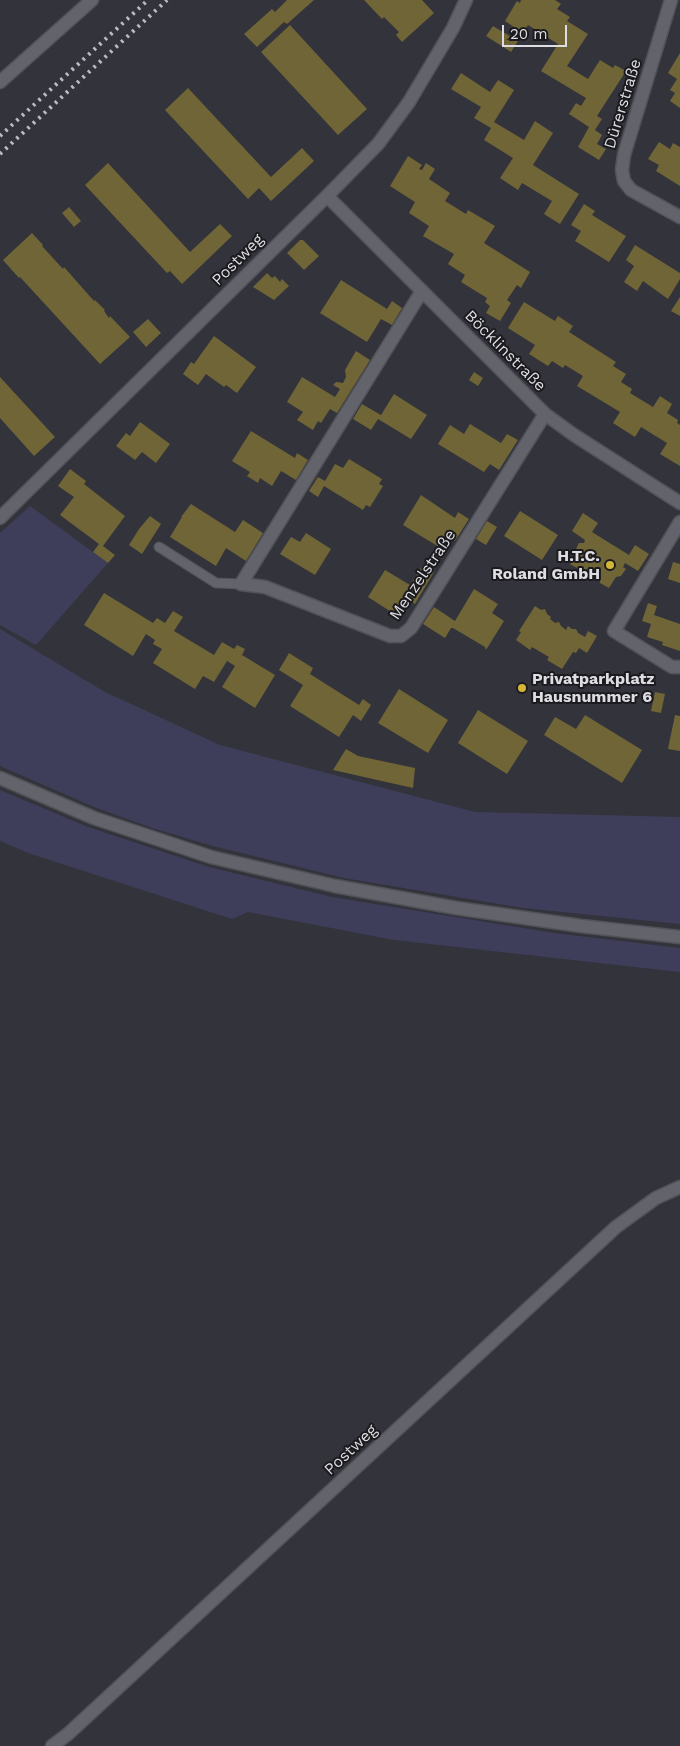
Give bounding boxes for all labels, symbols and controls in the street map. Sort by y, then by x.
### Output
scale bar [505,15,570,47]
text: 20 m [510,25,548,43]
street label: Dürerstraße [600,57,646,151]
street label: Postweg [208,230,268,290]
street label: Böcklinstraße [460,306,550,396]
street label: Menzelstraße [386,526,460,624]
place label: H.T.C. Roland GmbH [492,546,600,584]
marker: H.T.C. Roland GmbH [604,559,616,571]
place label: Privatparkplatz Hausnummer 6 [532,669,655,707]
marker: Privatparkplatz Hausnummer 6 [516,682,528,694]
street label: Postweg [321,1421,381,1479]

